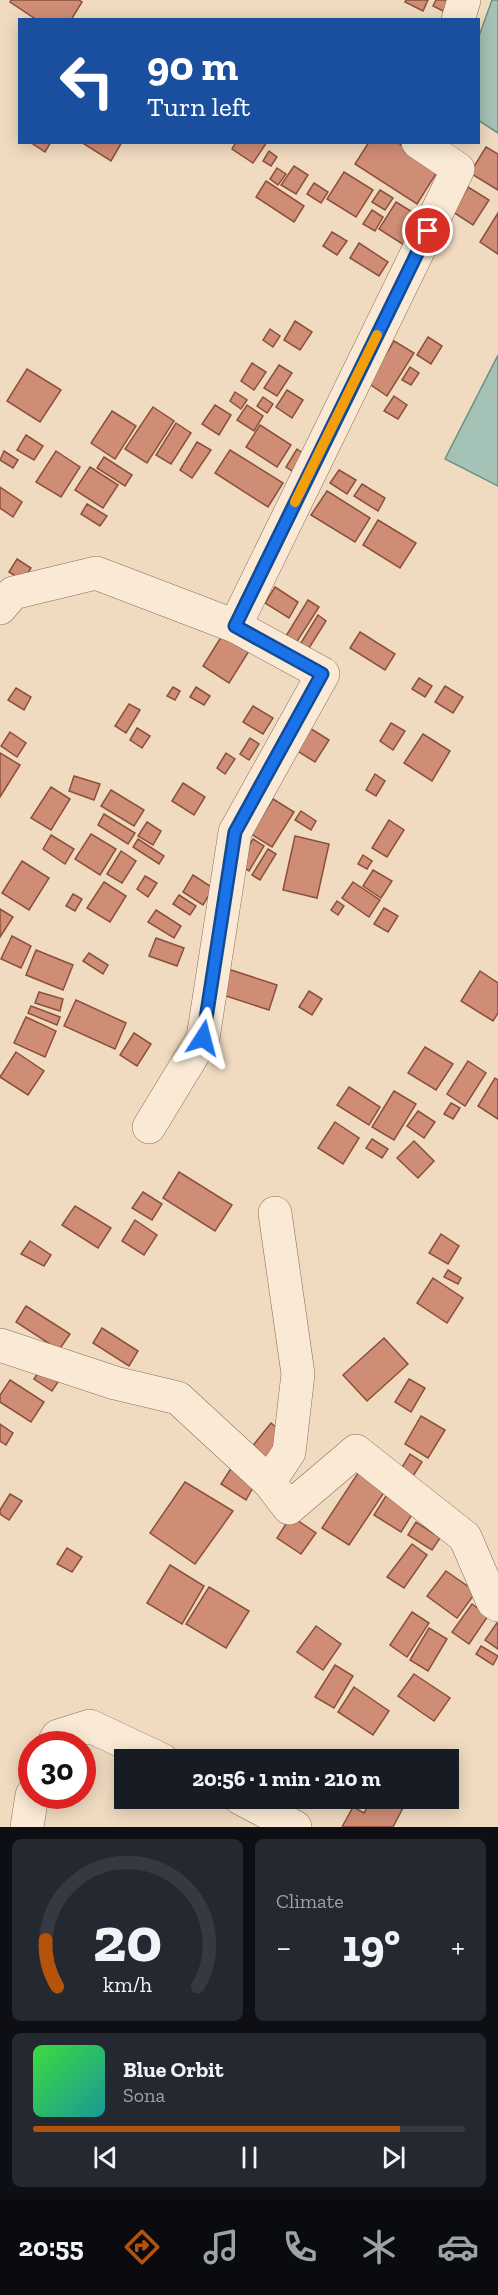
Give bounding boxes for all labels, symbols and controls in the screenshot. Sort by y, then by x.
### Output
text: 90 m [147,40,238,91]
icon: left [48,42,126,120]
text: Turn left [147,91,250,123]
pin [402,205,453,256]
icon: arrive [411,214,444,247]
position arrow [171,1006,235,1070]
speed limit sign: 30 [18,1731,96,1809]
text: 20:56 · 1 min · 210 m [192,1765,381,1792]
text: Climate [276,1889,344,1913]
text: 20 [93,1902,162,1977]
text: 19° [342,1919,400,1973]
text: − [276,1927,291,1966]
text: + [451,1927,465,1966]
text: km/h [103,1972,152,1997]
text: Blue Orbit [123,2056,223,2083]
text: Sona [123,2083,165,2107]
icon: previous [89,2141,122,2174]
icon: pause [233,2141,266,2174]
icon: next [377,2141,410,2174]
icon: directions [121,2226,163,2268]
icon: music [200,2226,242,2268]
icon: phone [279,2226,321,2268]
icon: climate [358,2226,400,2268]
icon: car [437,2226,479,2268]
text: 20:55 [19,2231,84,2263]

